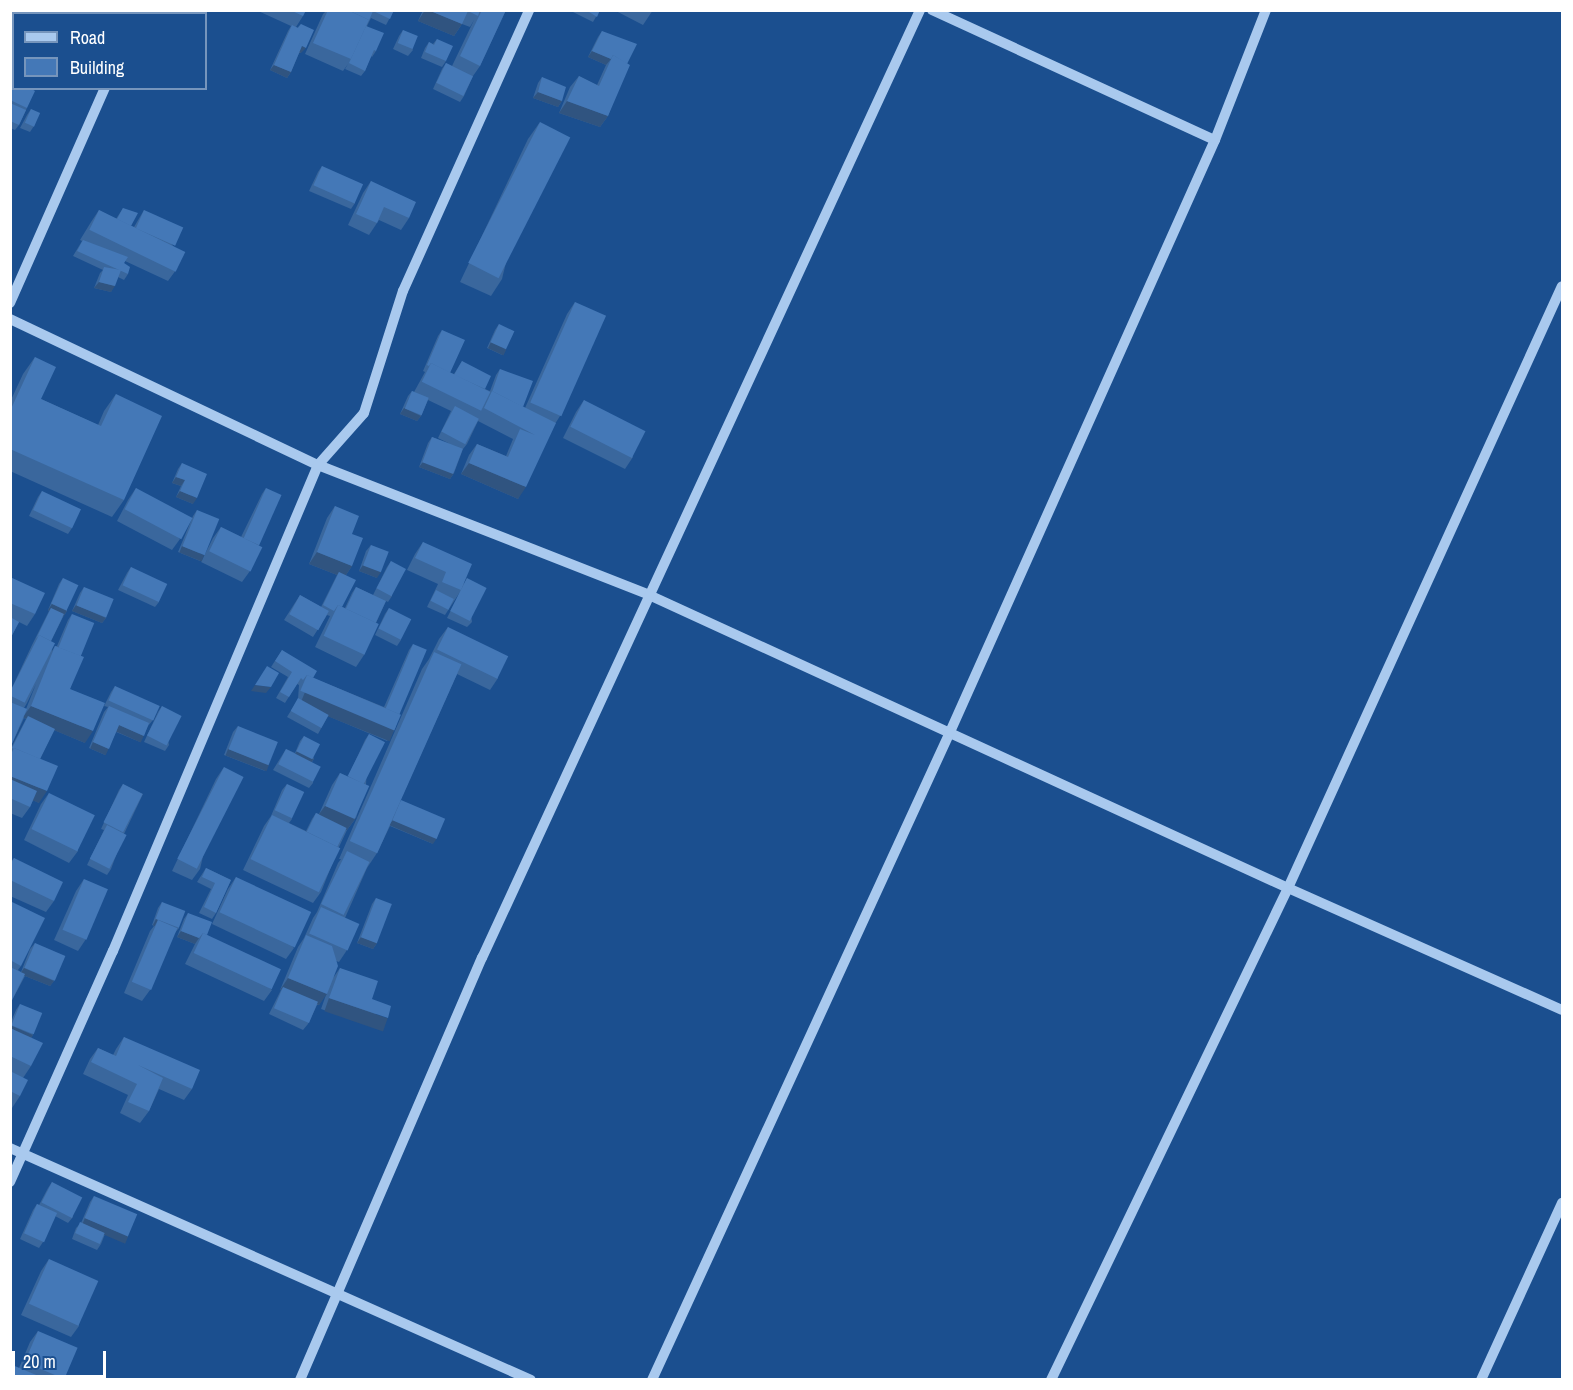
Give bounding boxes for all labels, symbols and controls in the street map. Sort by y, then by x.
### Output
legend [12,12,207,90]
text: Road [70,25,105,50]
text: Building [70,55,124,80]
scale bar [15,1339,110,1377]
text: 20 m [23,1349,56,1374]

